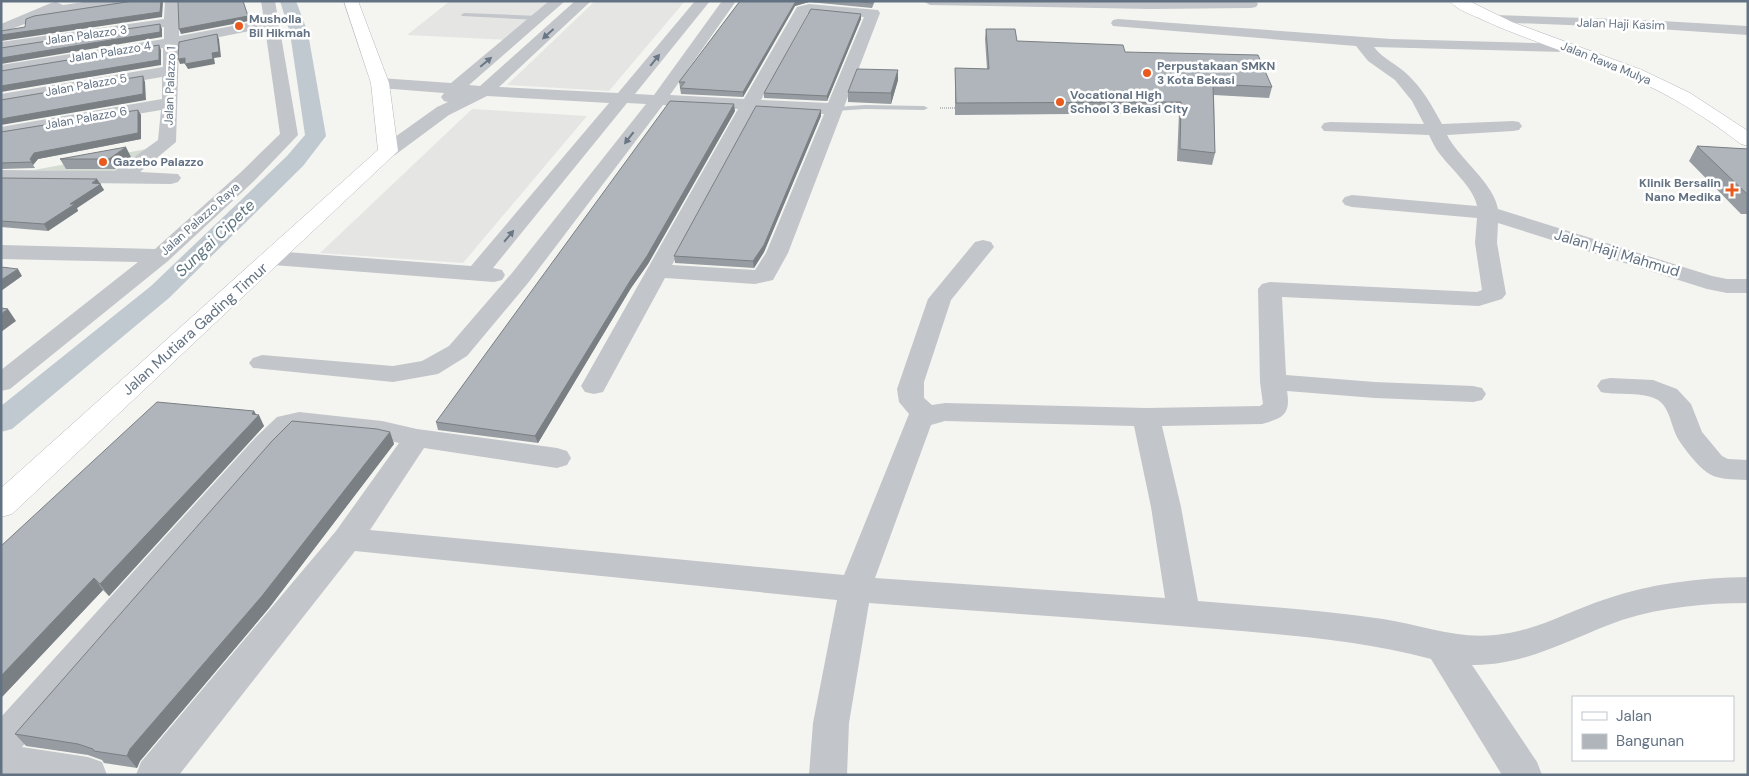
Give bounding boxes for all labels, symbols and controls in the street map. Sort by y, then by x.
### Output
place label: Musholla Bil Hikmah [249,11,311,41]
street label: Jalan Haji Kasim [1577,14,1665,34]
marker: Musholla Bil Hikmah [233,20,245,32]
street label: Jalan Palazzo 3 [44,21,128,49]
one-way arrow [542,28,554,40]
street label: Jalan Palazzo 4 [68,38,152,66]
street label: Jalan Rawa Mulya [1558,38,1654,88]
street label: Jalan Palazzo 1 [161,46,179,126]
one-way arrow [650,54,661,67]
one-way arrow [479,56,491,68]
place label: Perpustakaan SMKN 3 Kota Bekasi [1157,58,1275,88]
marker: Perpustakaan SMKN 3 Kota Bekasi [1141,67,1153,79]
street label: Jalan Palazzo 5 [44,70,128,100]
place label: Vocational High School 3 Bekasi City [1070,87,1189,117]
marker: Vocational High School 3 Bekasi City [1054,96,1066,108]
street label: Jalan Palazzo 6 [44,103,128,133]
one-way arrow [623,131,634,144]
place label: Gazebo Palazzo [113,154,204,170]
marker: Gazebo Palazzo [97,156,109,168]
place label: Klinik Bersalin Nano Medika [1639,175,1721,205]
street label: Jalan Palazzo Raya [157,179,243,259]
marker: Klinik Bersalin Nano Medika [1725,183,1739,197]
water label: Sungai Cipete [171,195,259,281]
street label: Jalan Haji Mahmud [1552,224,1682,282]
one-way arrow [503,230,514,243]
street label: Jalan Mutiara Gading Timur [118,258,272,400]
legend [1572,696,1734,761]
text: Jalan [1616,706,1652,726]
text: Bangunan [1616,731,1684,751]

